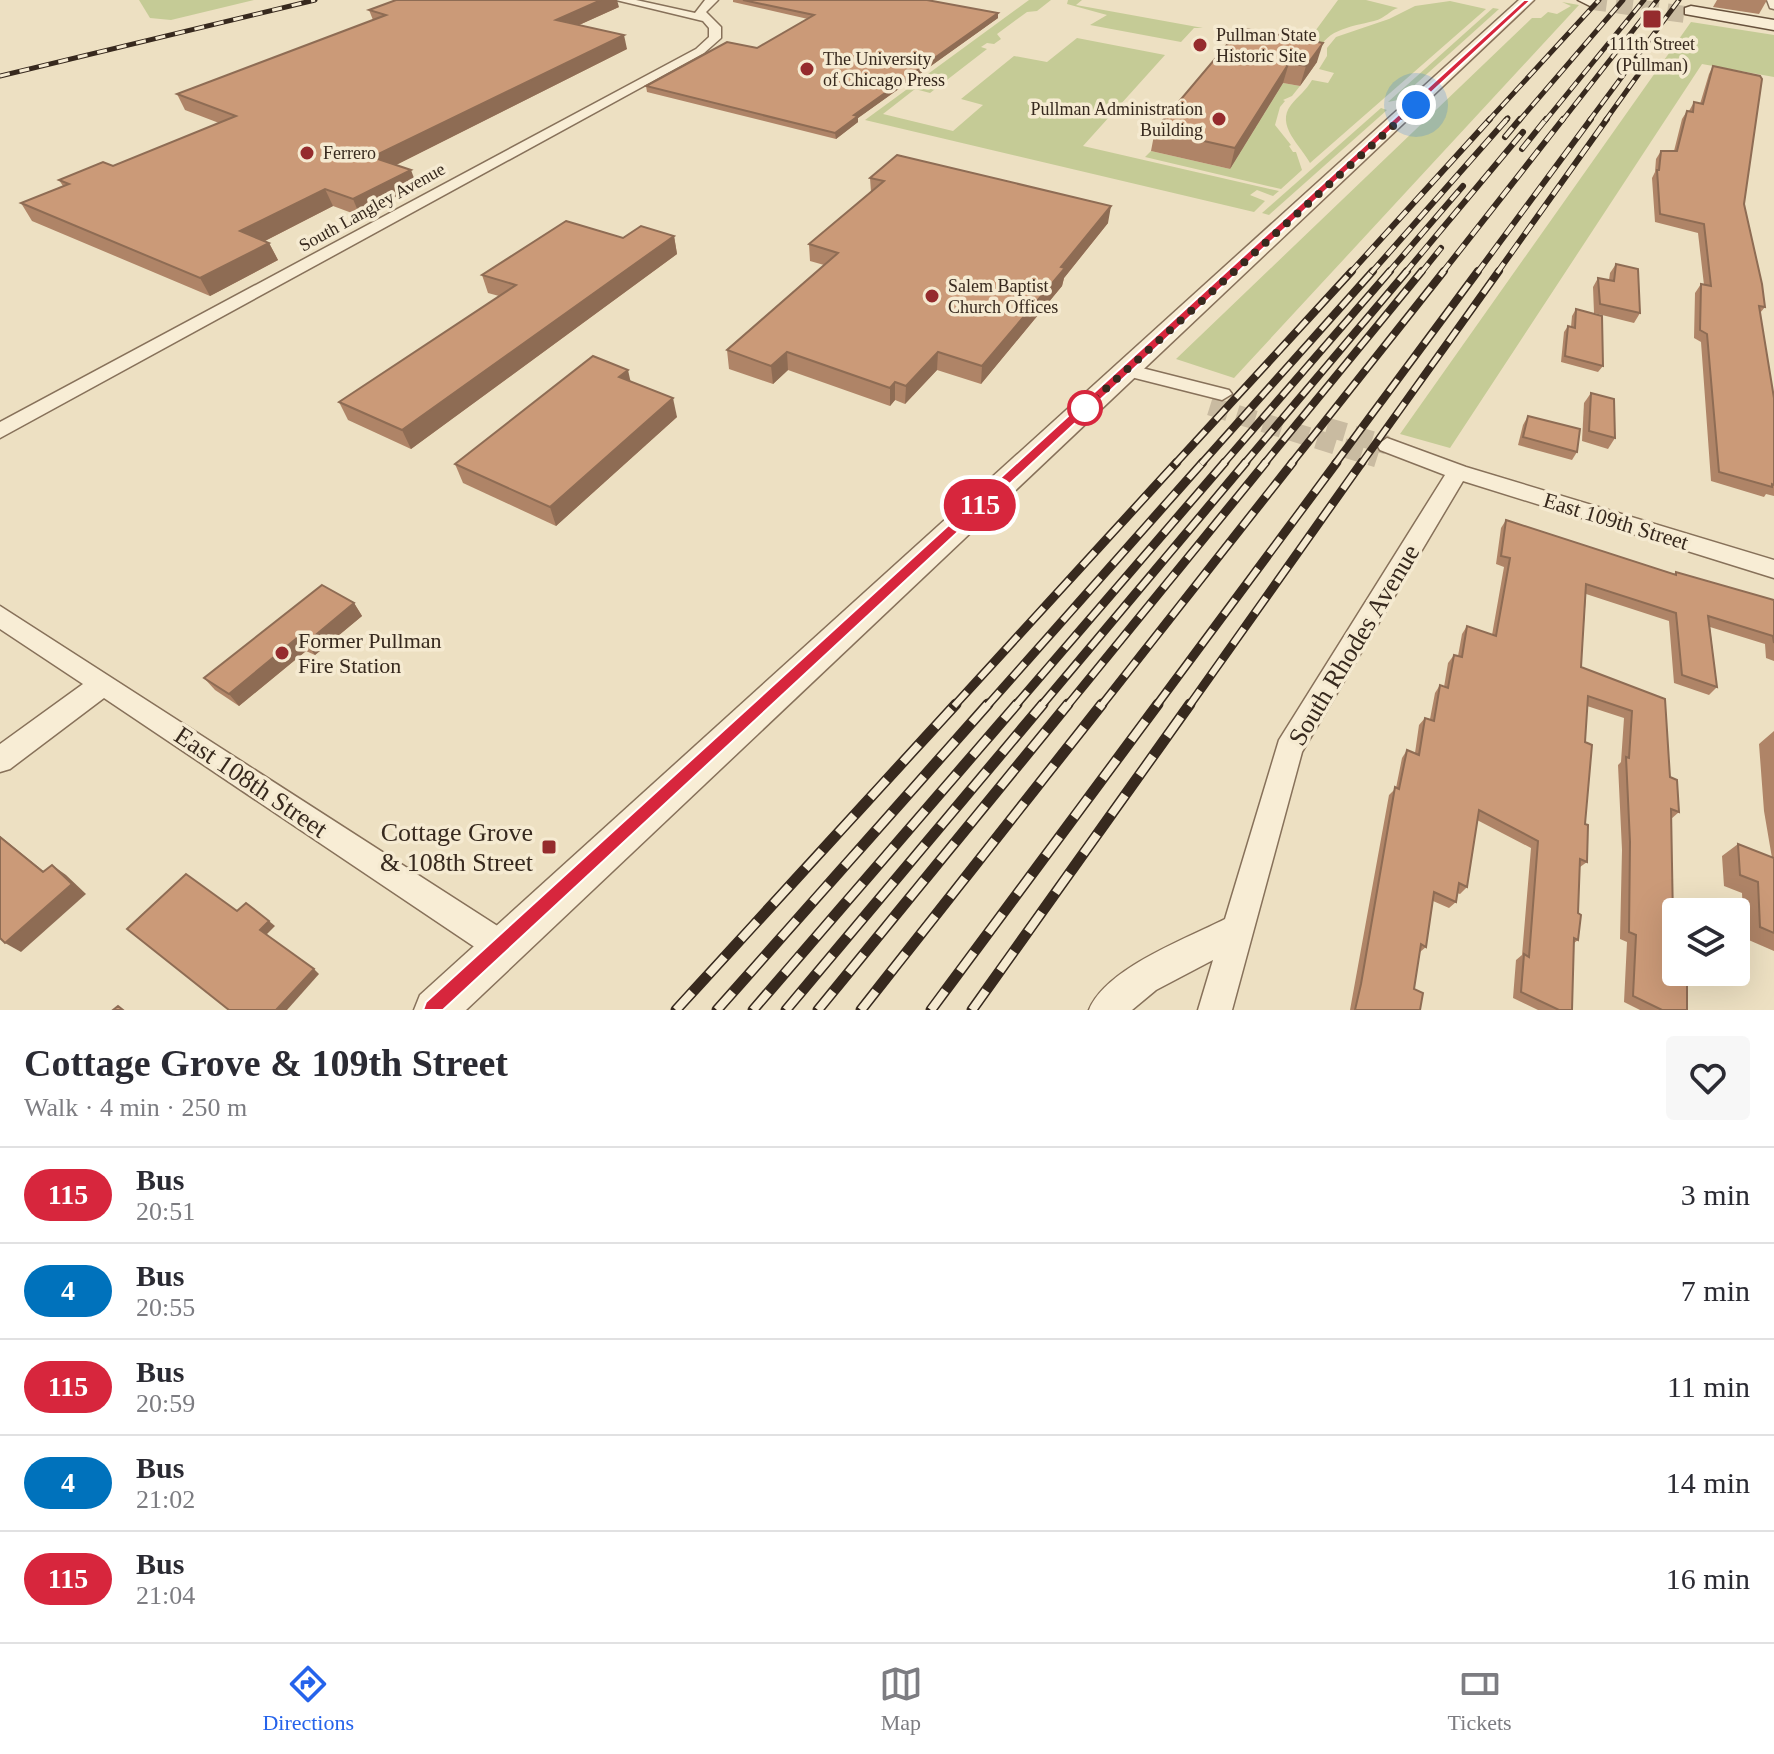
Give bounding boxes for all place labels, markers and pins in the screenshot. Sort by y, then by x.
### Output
marker: 111th Street (Pullman) [1641,8,1663,30]
place label: Pullman State Historic Site [1216,25,1317,66]
place label: 111th Street (Pullman) [1609,34,1695,76]
marker: Pullman State Historic Site [1191,36,1209,54]
place label: The University of Chicago Press [823,49,945,90]
marker: The University of Chicago Press [798,60,816,78]
place label: Pullman Administration Building [1030,99,1203,140]
marker: Pullman Administration Building [1210,110,1228,128]
place label: Ferrero [323,143,376,163]
marker: Ferrero [298,144,316,162]
place label: Salem Baptist Church Offices [948,276,1058,317]
marker: Salem Baptist Church Offices [923,287,941,305]
unlabelled marker [1068,391,1102,425]
place label: Former Pullman Fire Station [298,628,442,678]
marker: Former Pullman Fire Station [273,644,291,662]
place label: Cottage Grove & 108th Street [380,818,534,877]
marker: Cottage Grove & 108th Street [540,838,558,856]

